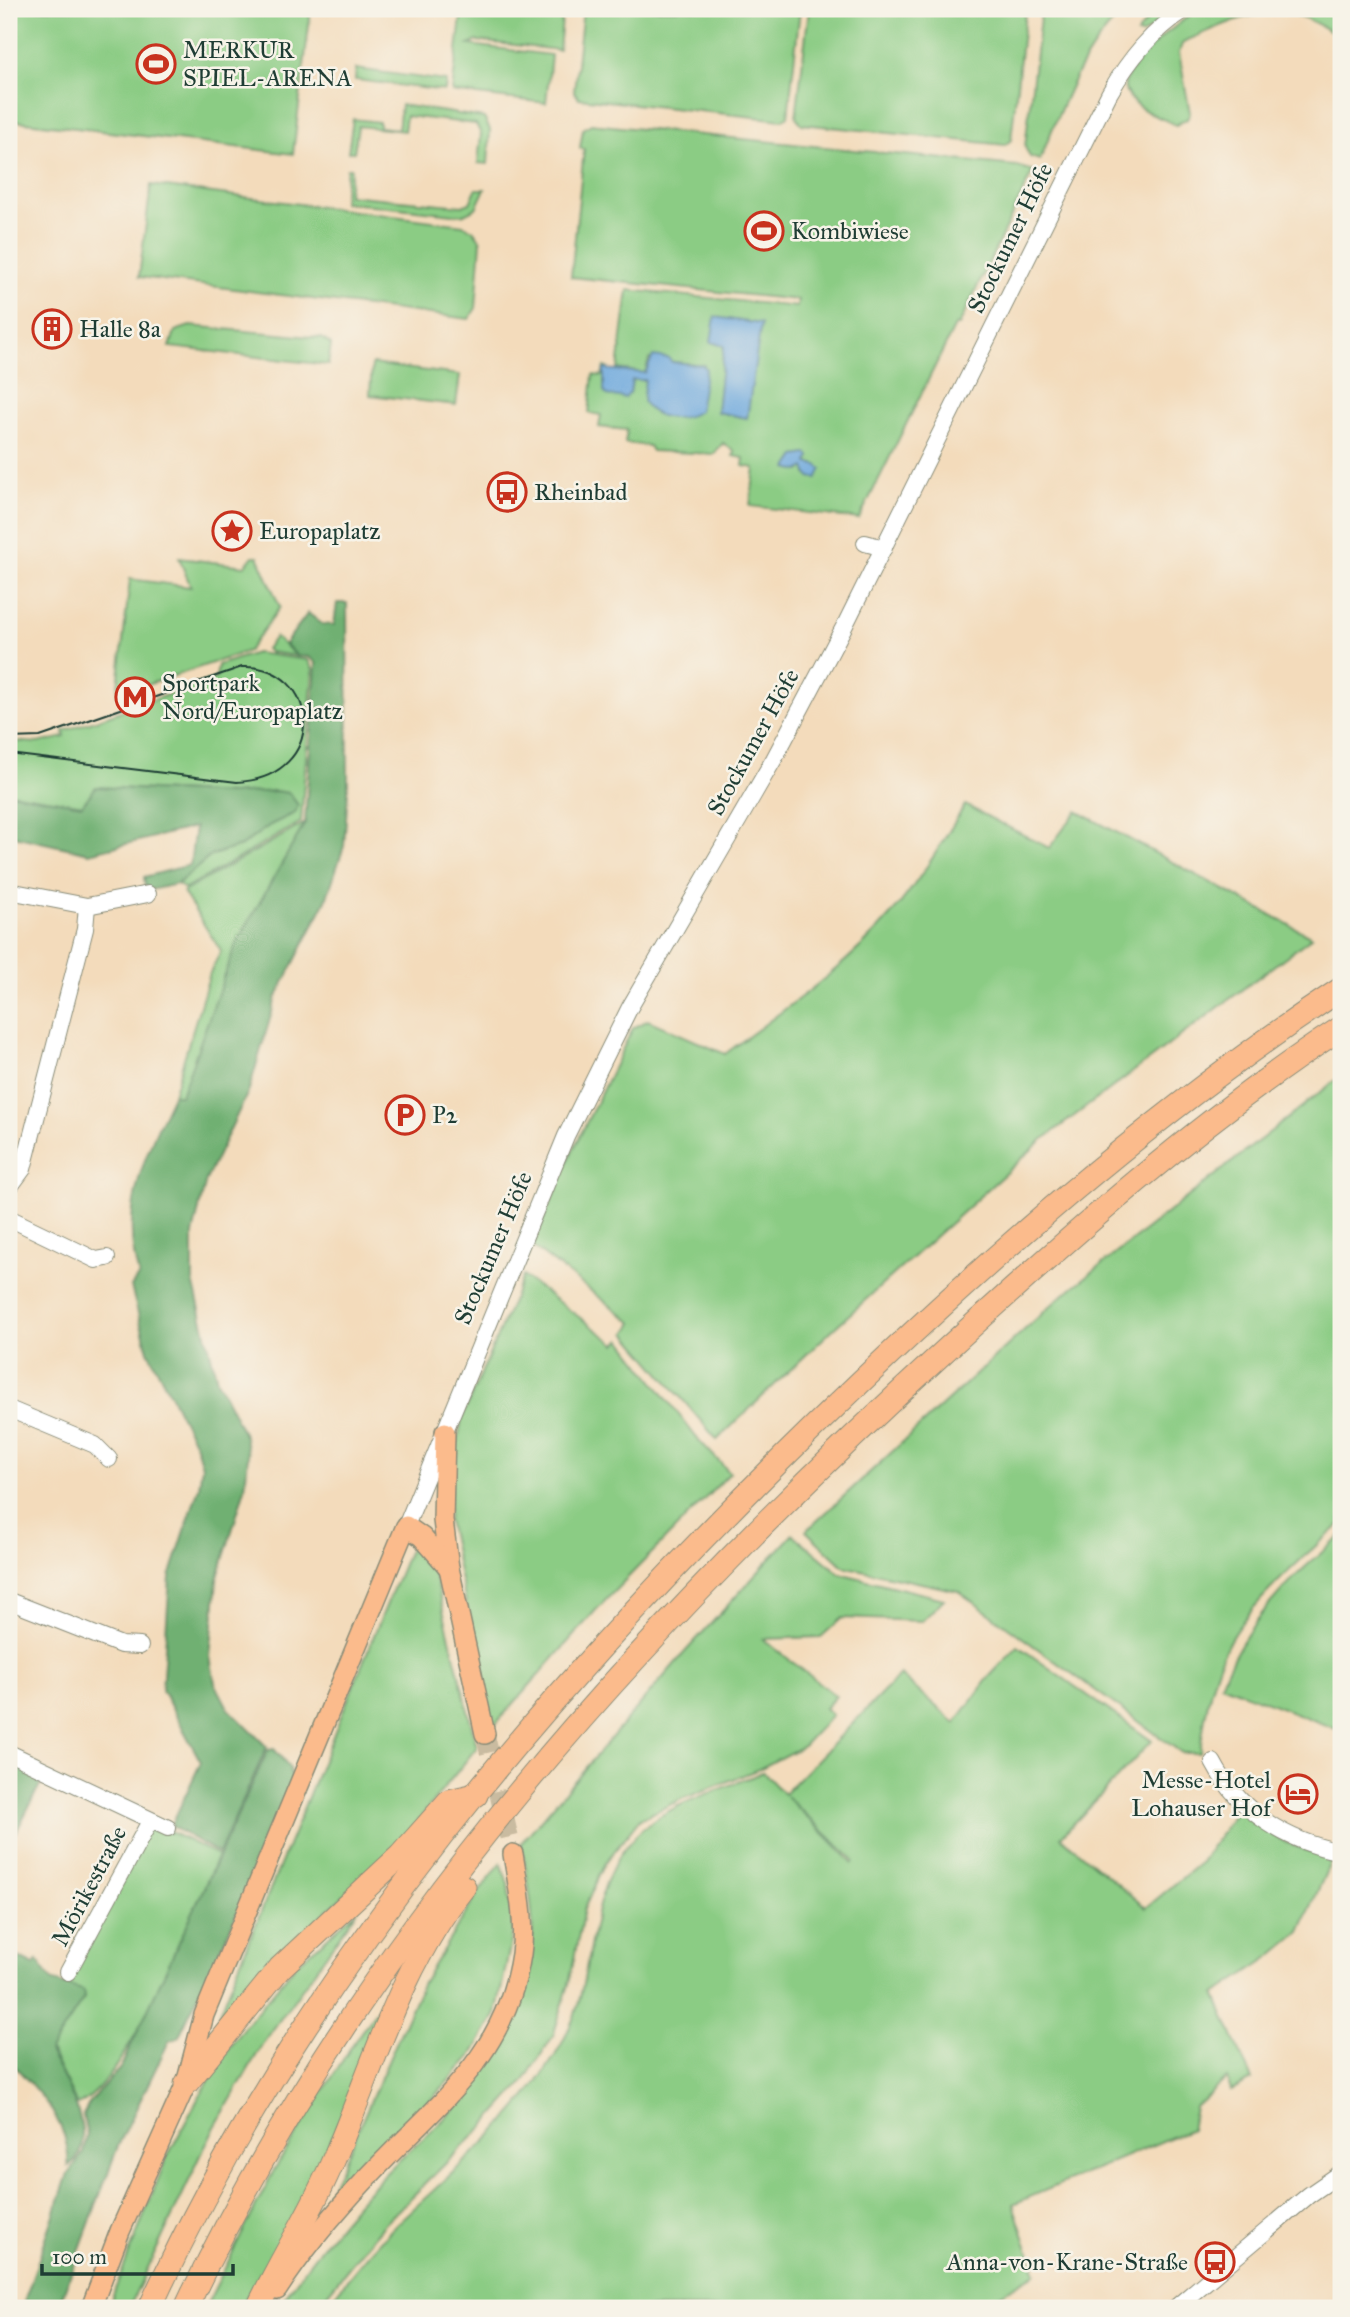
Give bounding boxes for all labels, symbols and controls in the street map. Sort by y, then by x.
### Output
place label: MERKUR SPIEL-ARENA [183,35,352,93]
sports icon: MERKUR SPIEL-ARENA [135,43,177,85]
street label: Stockumer Höfe [961,158,1059,318]
sports icon: Kombiwiese [743,210,785,252]
place label: Kombiwiese [791,216,909,246]
building icon: Halle 8a [31,308,73,350]
place label: Halle 8a [79,314,162,344]
bus stop icon: Rheinbad [486,471,528,513]
place label: Rheinbad [534,477,627,507]
place icon: Europaplatz [211,510,253,552]
place label: Europaplatz [259,516,380,546]
street label: Stockumer Höfe [700,663,806,821]
place label: Sportpark Nord/Europaplatz [162,668,343,726]
metro station icon: Sportpark Nord/Europaplatz [114,676,156,718]
parking icon: P2 [384,1094,426,1136]
place label: P2 [432,1100,458,1130]
street label: Stockumer Höfe [447,1167,539,1329]
place label: Messe-Hotel Lohauser Hof [1131,1765,1275,1823]
hotel icon: Messe-Hotel Lohauser Hof [1277,1773,1319,1815]
street label: Mörikestraße [45,1821,133,1951]
scale bar [42,2233,233,2277]
bus stop icon: Anna-von-Krane-Straße [1194,2241,1236,2283]
text: 100 m [52,2244,107,2270]
place label: Anna-von-Krane-Straße [946,2247,1188,2277]

